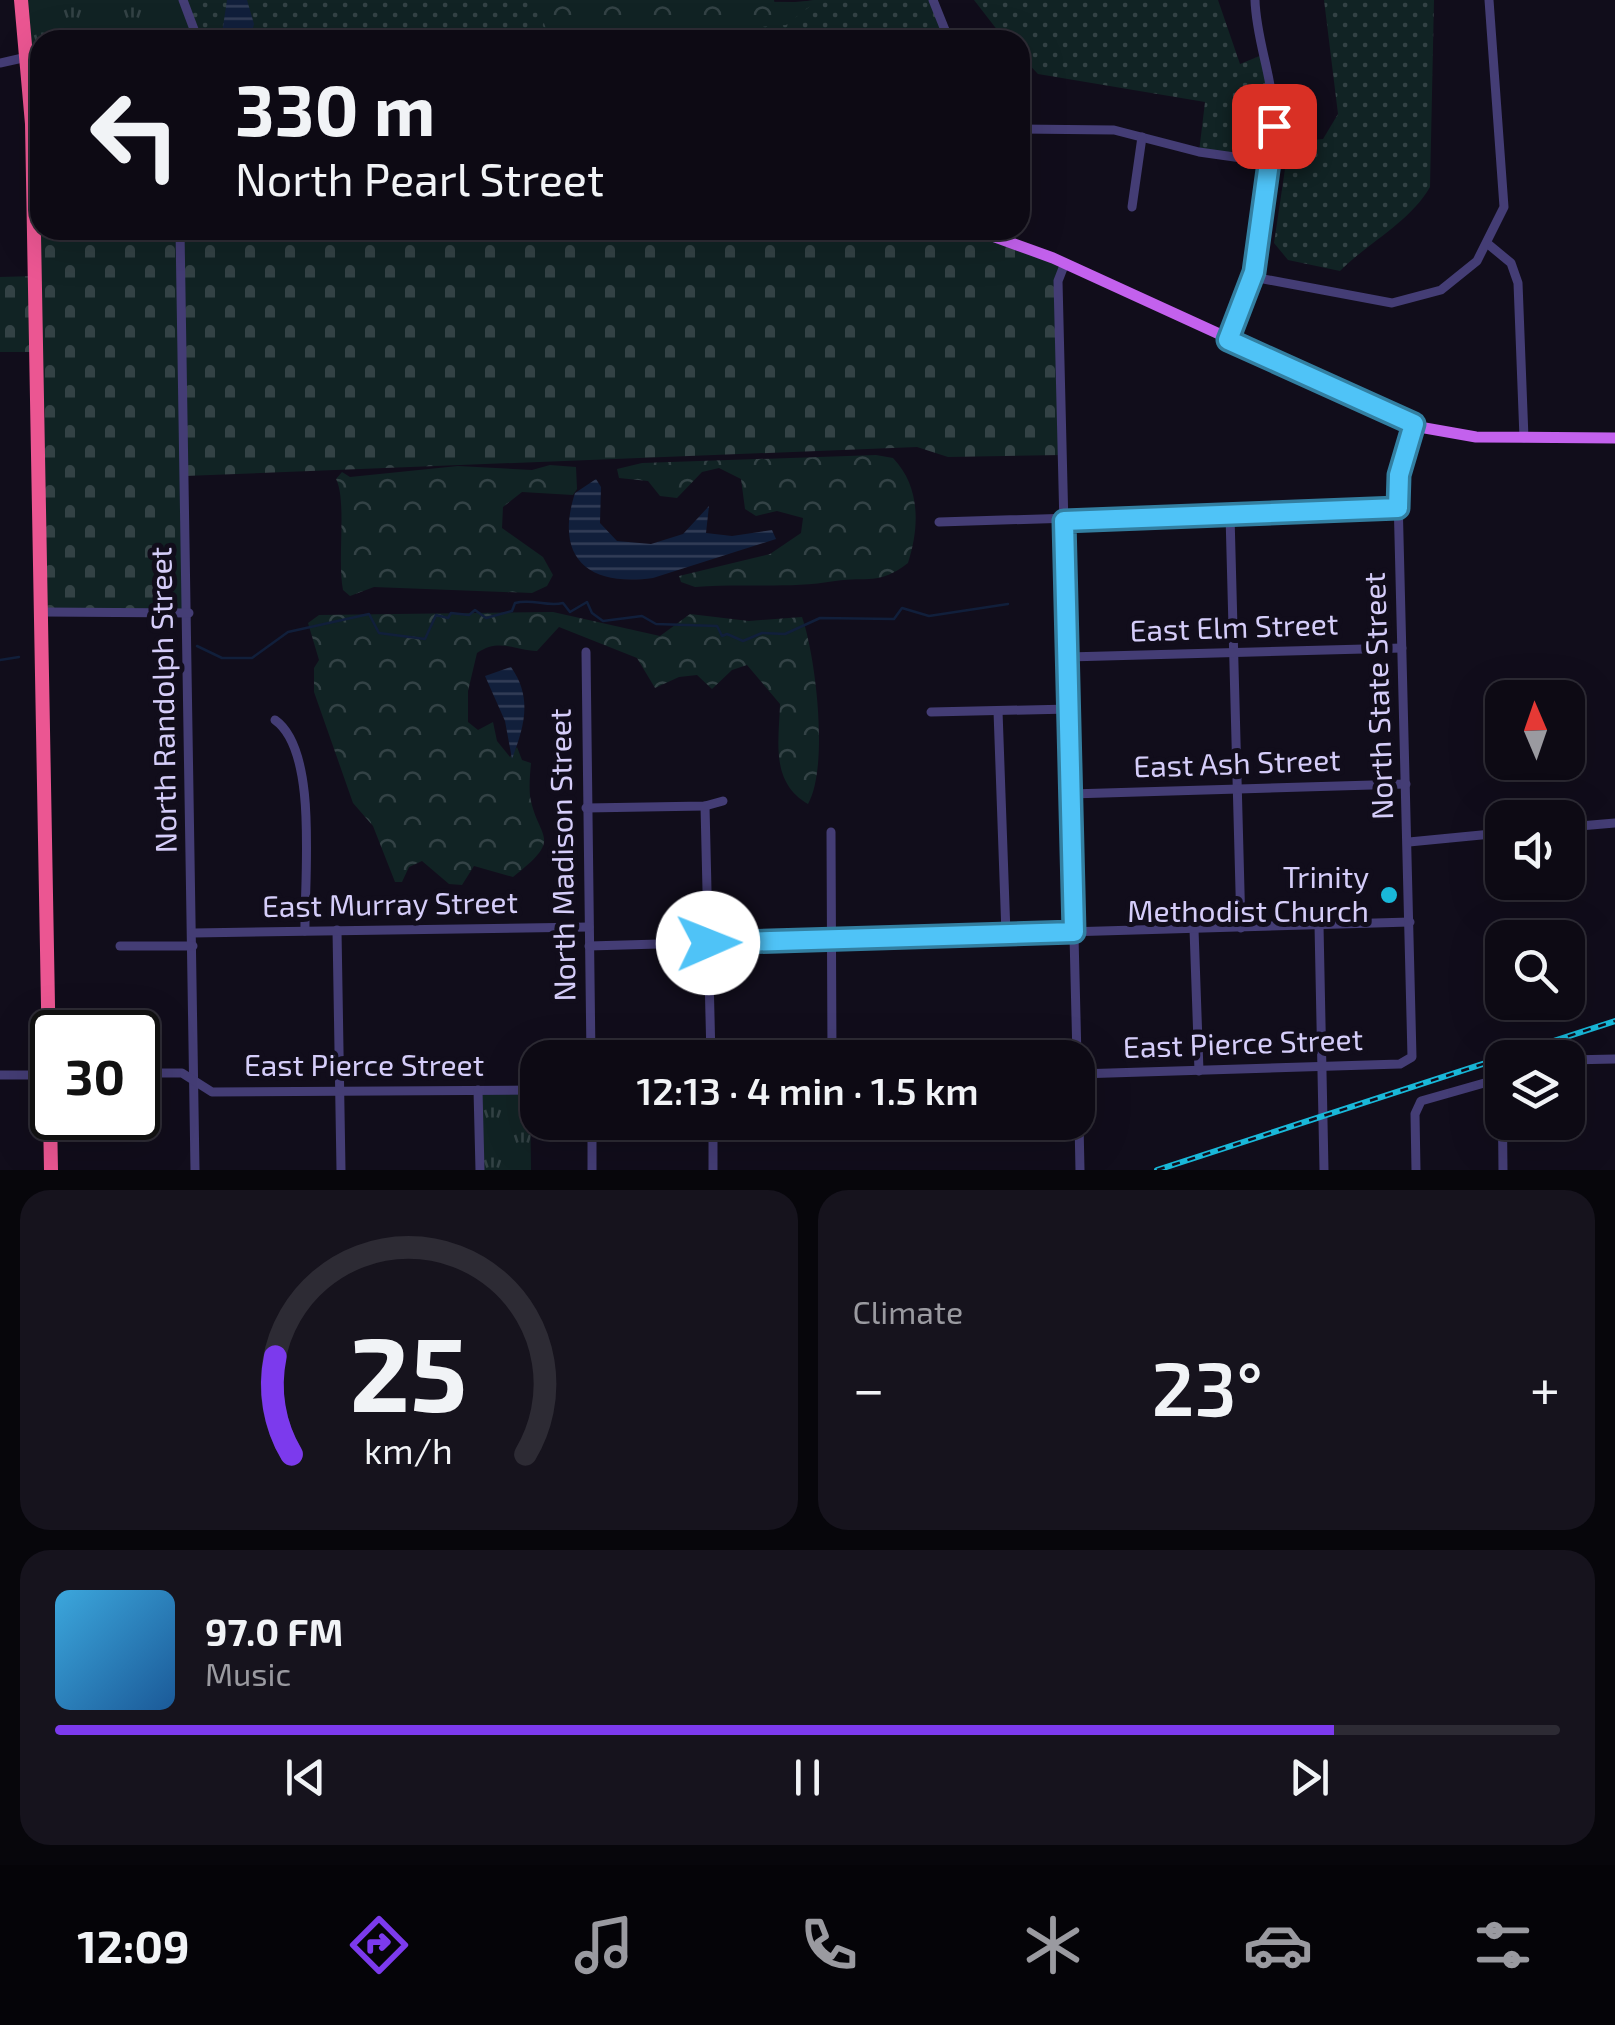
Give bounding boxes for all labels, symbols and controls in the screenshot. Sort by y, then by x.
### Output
text: 330 m [235,66,435,150]
icon: left [70,70,200,200]
pin [1232,84,1317,169]
icon: arrive [1247,99,1302,154]
text: North Pearl Street [235,151,604,205]
street label: North Randolph Street [141,547,183,853]
street label: North State Street [1355,572,1399,821]
street label: East Elm Street [1129,604,1339,648]
north arrow [1485,680,1585,780]
map controls [1485,680,1585,1140]
street label: North Madison Street [540,708,582,1002]
street label: East Ash Street [1133,740,1341,784]
button: sound [1485,800,1585,900]
place label: Trinity Methodist Church [1127,858,1369,928]
street label: East Murray Street [262,883,518,923]
marker: Trinity Methodist Church [1378,884,1400,906]
position arrow [656,891,760,995]
button: search [1485,920,1585,1020]
speed limit sign: 30 [30,1010,160,1140]
street label: East Pierce Street [1122,1020,1364,1064]
button: layers [1485,1040,1585,1140]
street label: East Pierce Street [244,1046,484,1082]
text: 12:13 · 4 min · 1.5 km [636,1067,979,1113]
text: Climate [853,1292,963,1330]
text: 25 [350,1308,468,1433]
text: 23° [1151,1341,1263,1431]
text: − [853,1354,885,1420]
text: + [1530,1354,1560,1420]
text: km/h [364,1428,453,1471]
text: 97.0 FM [205,1608,343,1654]
text: Music [205,1654,291,1692]
icon: previous [278,1750,333,1805]
icon: pause [780,1750,835,1805]
icon: next [1282,1750,1337,1805]
icon: directions [344,1910,414,1980]
icon: music [569,1910,639,1980]
icon: phone [794,1910,864,1980]
icon: climate [1018,1910,1088,1980]
icon: car [1243,1910,1313,1980]
icon: filters [1468,1910,1538,1980]
text: 12:09 [77,1918,189,1972]

